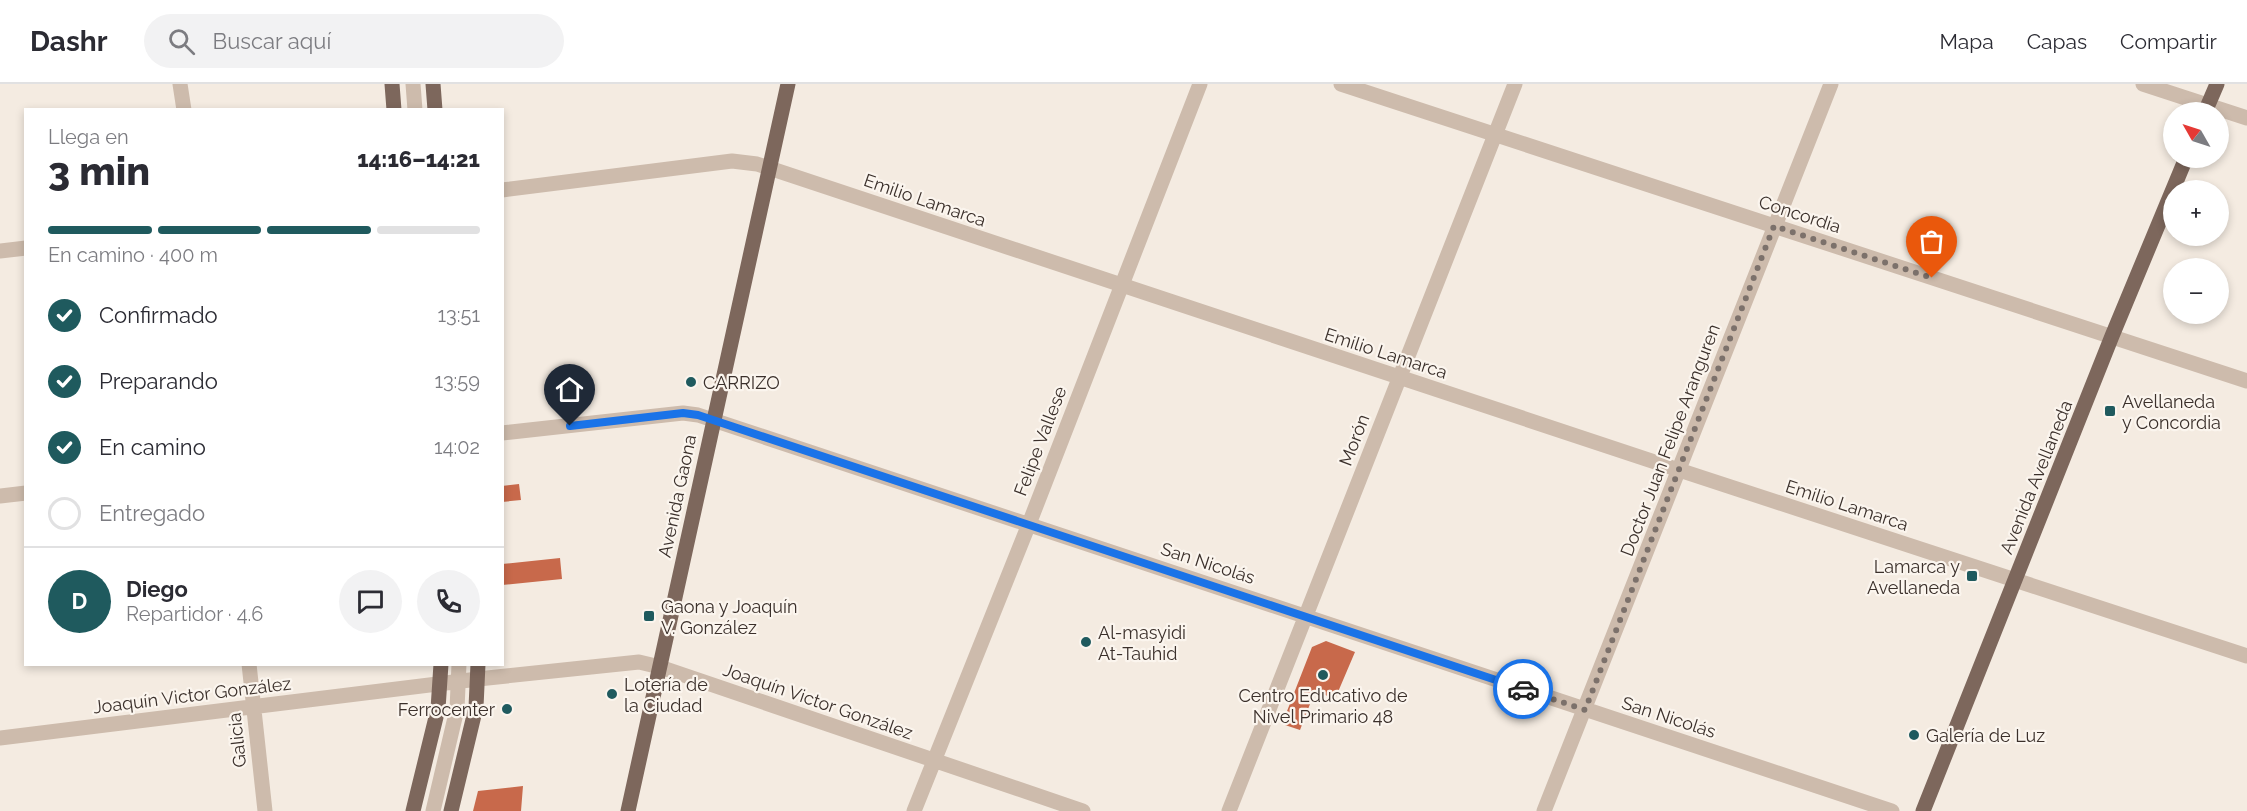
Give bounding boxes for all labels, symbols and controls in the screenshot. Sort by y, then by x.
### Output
search box [144,14,564,68]
text: Dashr [30,25,108,58]
icon: search [165,25,198,58]
text: Buscar aquí [213,28,331,54]
text: Mapa [1939,29,1994,54]
text: Capas [2027,29,2087,54]
text: Compartir [2120,29,2217,54]
north arrow [2163,102,2229,168]
map controls [2163,102,2229,324]
text: Llega en [48,125,129,149]
text: 14:16–14:21 [357,146,480,172]
text: 3 min [48,148,150,194]
street label: Emilio Lamarca [861,169,989,231]
button: + [2163,180,2229,246]
street label: Concordia [1756,191,1844,237]
pin [1906,216,1957,278]
icon: bag [1915,225,1948,258]
text: En camino · 400 m [48,243,218,267]
button: − [2163,258,2229,324]
icon: check [48,299,81,332]
text: Confirmado [99,302,218,328]
text: 13:51 [438,303,480,327]
street label: Doctor Juan Felipe Aranguren [1616,321,1724,559]
street label: Emilio Lamarca [1322,323,1450,383]
pin [544,364,595,426]
icon: check [48,365,81,398]
text: Preparando [99,368,218,394]
text: 13:59 [434,369,480,393]
place label: CARRIZO [703,372,780,393]
icon: home [553,373,586,406]
marker: CARRIZO [684,375,698,389]
street label: Felipe Vallese [1009,383,1071,499]
place label: Avellaneda y Concordia [2122,391,2221,433]
street label: Avenida Avellaneda [1996,397,2076,557]
marker: Avellaneda y Concordia [2103,404,2117,418]
street label: Morón [1335,411,1373,469]
icon: check [48,431,81,464]
street label: Avenida Gaona [654,433,700,559]
text: En camino [99,434,206,460]
text: 14:02 [434,435,480,459]
street label: Emilio Lamarca [1783,475,1911,535]
text: Entregado [99,500,205,526]
street label: San Nicolás [1158,538,1258,588]
place label: Lamarca y Avellaneda [1867,556,1960,598]
marker: Lamarca y Avellaneda [1965,569,1979,583]
button: chat [339,570,402,633]
button: phone [417,570,480,633]
text: Diego [126,576,188,602]
text: D [72,588,87,614]
place label: Gaona y Joaquín V. González [661,596,797,638]
text: Repartidor · 4.6 [126,602,263,626]
marker: Gaona y Joaquín V. González [642,609,656,623]
place label: Al-masyidi At-Tauhid [1098,622,1186,664]
marker: Al-masyidi At-Tauhid [1079,635,1093,649]
street label: Joaquín Victor González [720,659,916,743]
courier [1493,659,1553,719]
marker: Centro Educativo de Nivel Primario 48 [1316,668,1330,682]
street label: Joaquín Victor González [92,672,292,718]
icon: car [1507,673,1540,706]
place label: Lotería de la Ciudad [624,674,708,716]
place label: Centro Educativo de Nivel Primario 48 [1238,685,1408,727]
marker: Lotería de la Ciudad [605,687,619,701]
street label: San Nicolás [1619,692,1719,742]
place label: Ferrocenter [398,699,496,720]
marker: Ferrocenter [500,702,514,716]
street label: Galicia [224,711,250,769]
place label: Galería de Luz [1926,725,2045,746]
marker: Galería de Luz [1907,728,1921,742]

